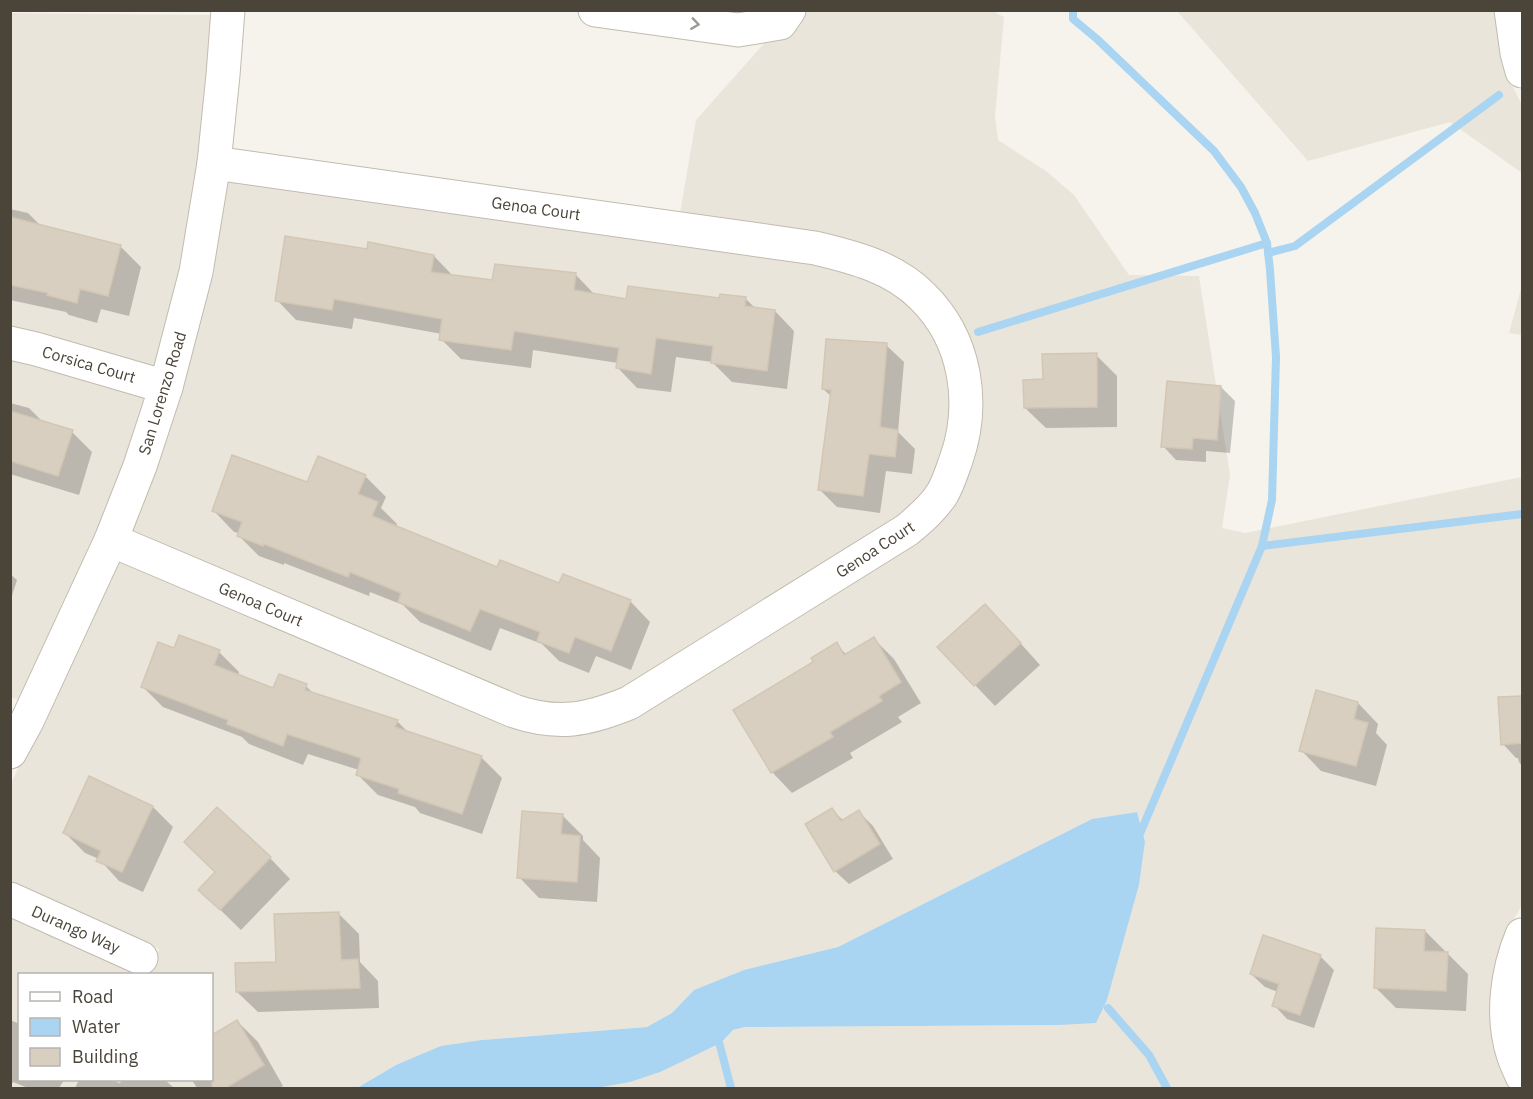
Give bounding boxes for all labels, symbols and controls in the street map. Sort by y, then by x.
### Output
one-way arrow [690,18,699,30]
street label: Genoa Court [490,192,582,224]
street label: San Lorenzo Road [134,329,190,457]
street label: Corsica Court [40,341,138,387]
street label: Genoa Court [832,516,918,582]
street label: Genoa Court [216,577,306,631]
street label: Durango Way [29,901,123,957]
legend [18,973,213,1081]
text: Road [72,985,113,1008]
text: Water [72,1015,121,1038]
text: Building [72,1045,139,1068]

